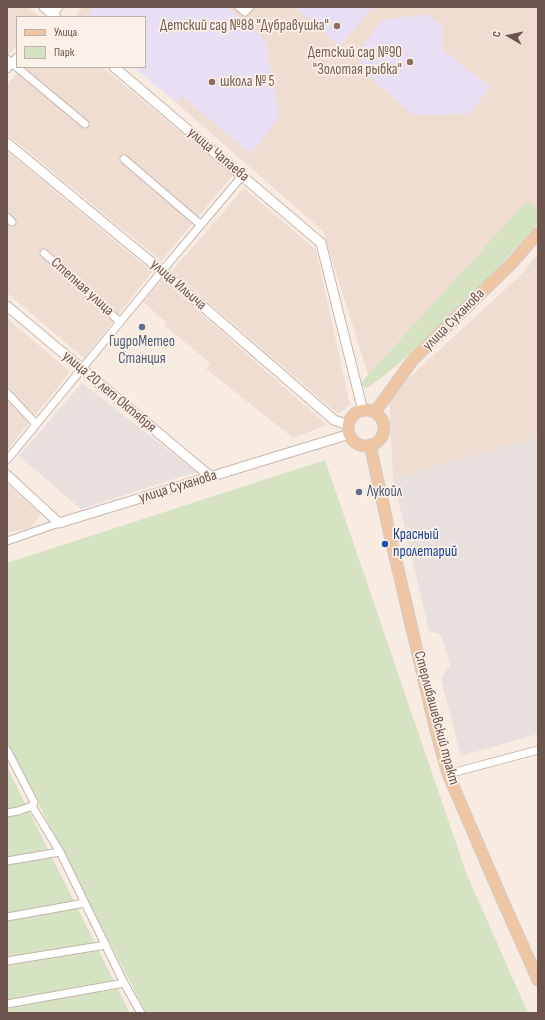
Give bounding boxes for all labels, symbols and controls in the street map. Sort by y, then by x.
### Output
legend [16,16,146,68]
north arrow [489,16,529,56]
place label: Детский сад №88 "Дубравушка" [160,17,329,35]
marker: Детский сад №88 "Дубравушка" [332,21,342,31]
text: Улица [54,25,77,40]
text: С [490,30,504,38]
place label: Детский сад №90 "Золотая рыбка" [308,44,402,79]
text: Парк [54,45,74,60]
marker: Детский сад №90 "Золотая рыбка" [405,57,415,67]
place label: школа № 5 [220,73,275,91]
marker: школа № 5 [207,77,217,87]
street label: улица Чапаева [184,124,252,186]
street label: Степная улица [47,254,117,320]
street label: улица Ильича [146,256,210,314]
street label: улица Суханова [419,285,489,355]
marker: ГидроМетео Станция [137,322,147,332]
place label: ГидроМетео Станция [109,333,175,368]
street label: улица 20 лет Октября [58,347,160,437]
street label: улица Суханова [137,467,219,507]
place label: Лукойл [367,483,402,501]
marker: Лукойл [354,487,364,497]
place label: Красный пролетарий [393,526,457,561]
marker: Красный пролетарий [380,539,390,549]
street label: Стерлибашевский тракт [409,649,463,787]

